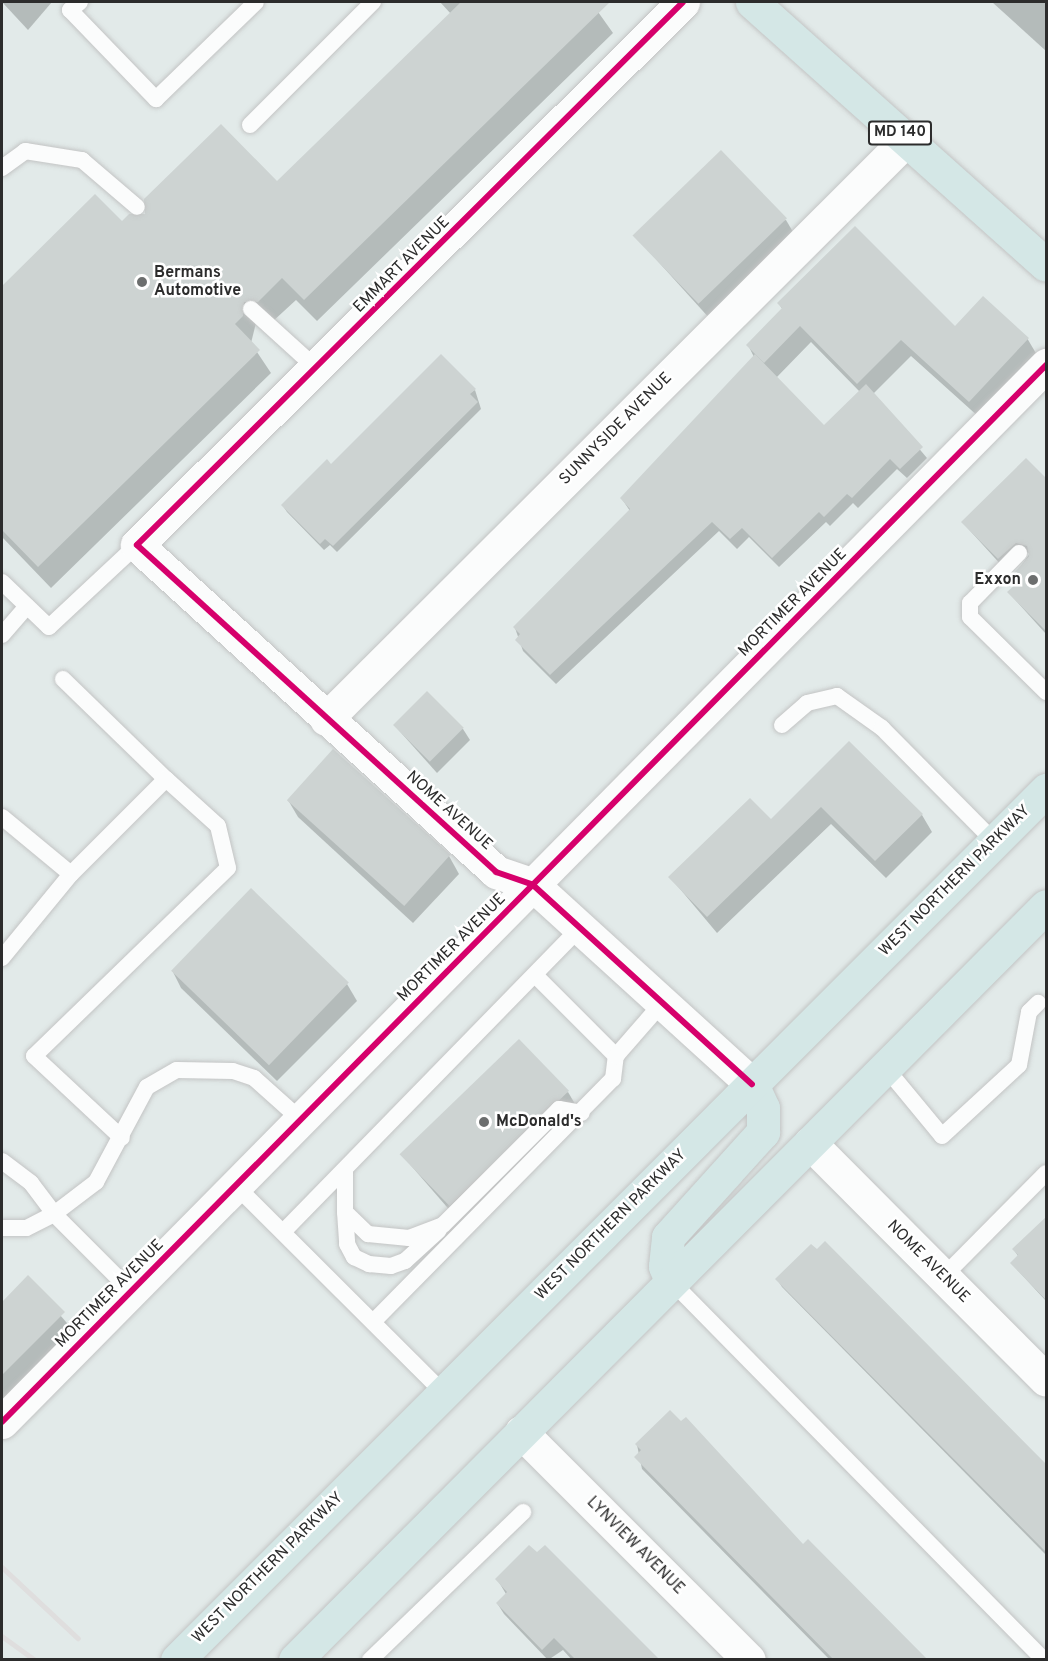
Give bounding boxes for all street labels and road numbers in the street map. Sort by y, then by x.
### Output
road number: MD 140 [867,121,933,145]
street label: EMMART AVENUE [349,212,455,318]
street label: SUNNYSIDE AVENUE [555,368,677,490]
street label: MORTIMER AVENUE [735,545,851,661]
street label: NOME AVENUE [402,767,496,855]
street label: WEST NORTHERN PARKWAY [875,801,1035,961]
street label: MORTIMER AVENUE [394,890,510,1006]
street label: WEST NORTHERN PARKWAY [531,1145,691,1305]
street label: NOME AVENUE [882,1216,974,1308]
street label: MORTIMER AVENUE [52,1236,168,1352]
street label: WEST NORTHERN PARKWAY [188,1488,348,1648]
street label: LYNVIEW AVENUE [582,1493,688,1599]

